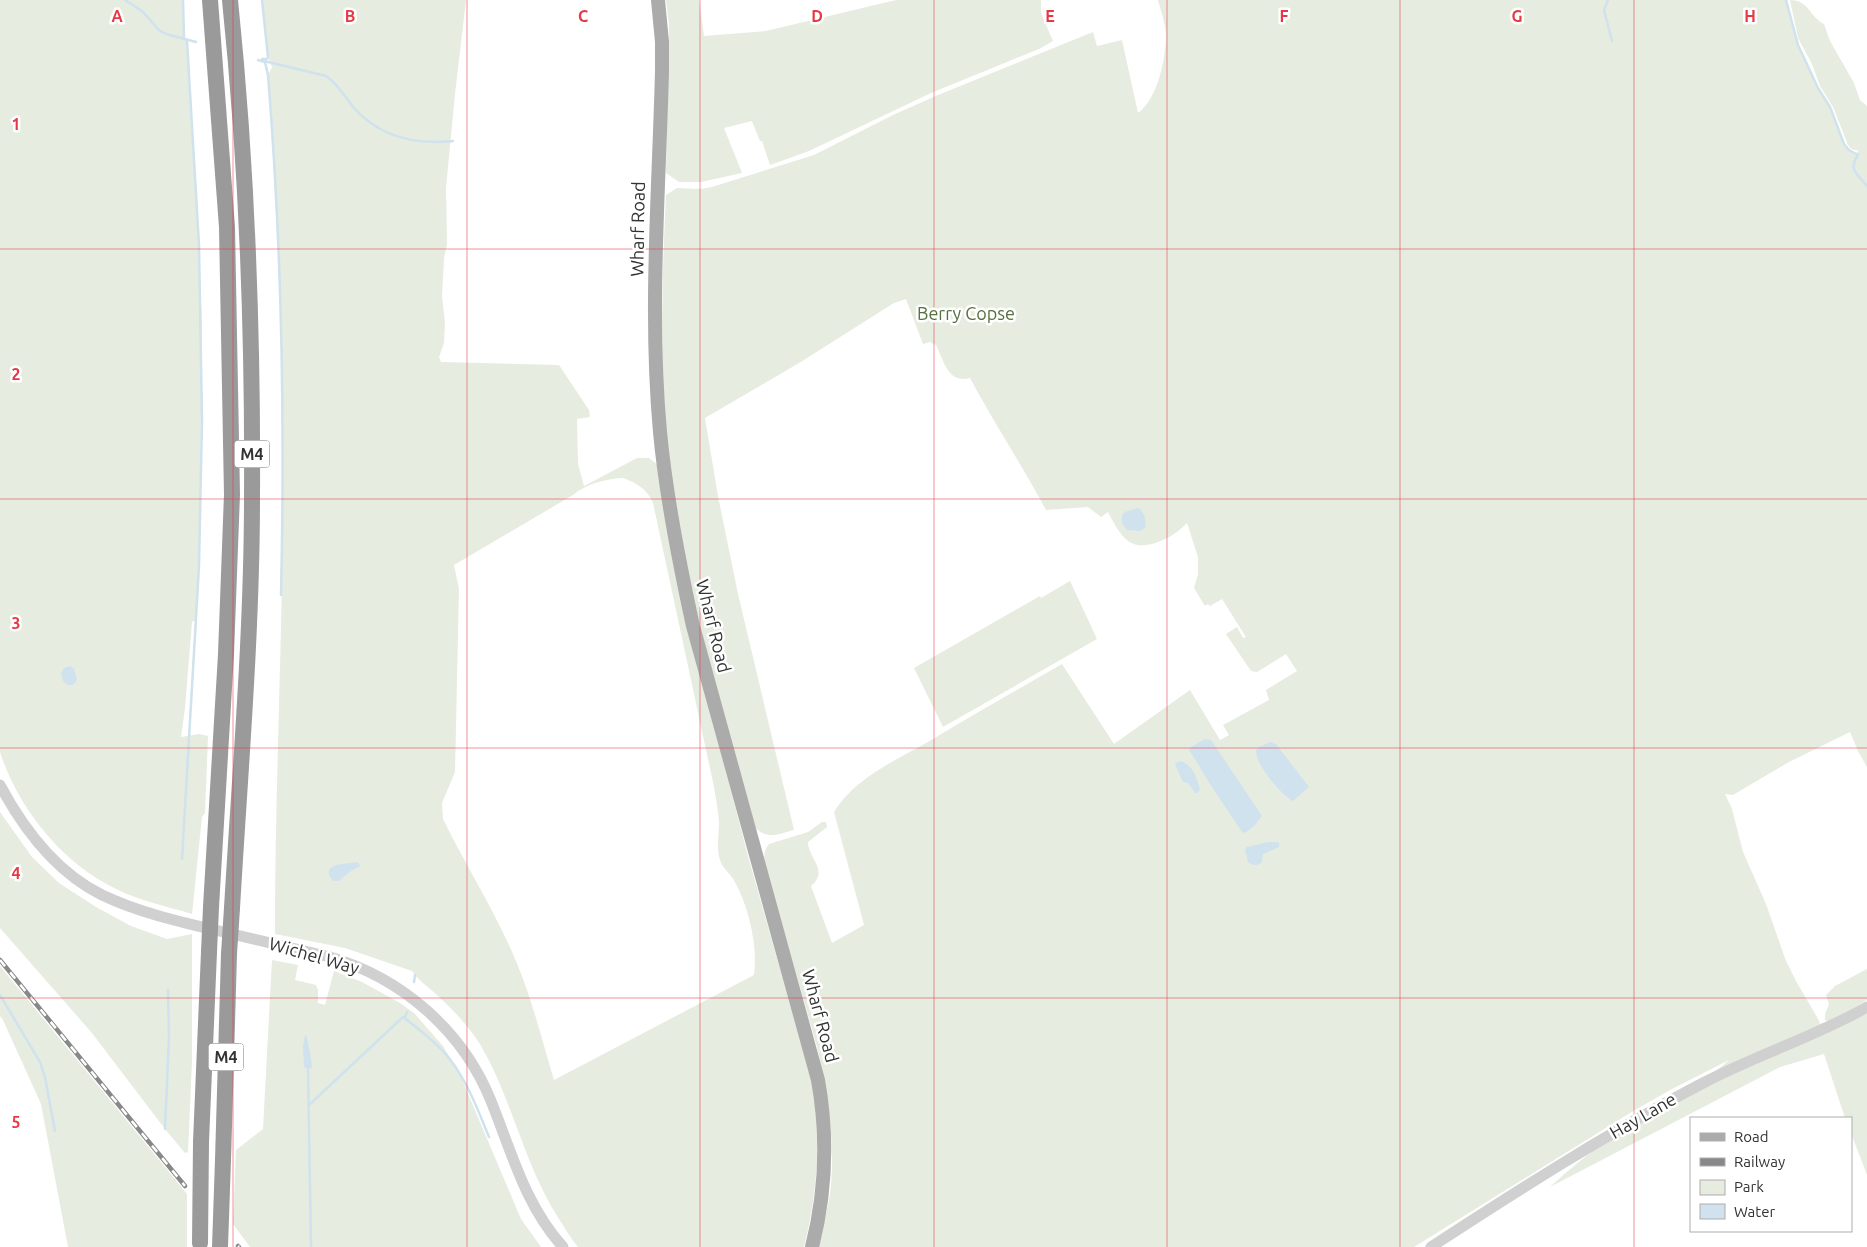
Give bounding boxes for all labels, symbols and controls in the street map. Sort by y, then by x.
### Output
text: A [111,7,123,25]
text: B [345,7,355,25]
text: C [578,7,588,25]
text: D [811,7,823,25]
text: E [1045,7,1055,25]
text: F [1280,7,1289,25]
text: G [1511,7,1523,25]
text: H [1744,7,1756,25]
text: 1 [11,115,21,133]
street label: Wharf Road [626,181,648,277]
park label: Berry Copse [917,303,1015,323]
text: 2 [11,365,21,383]
road number: M4 [234,440,270,468]
street label: Wharf Road [693,577,735,674]
text: 3 [11,614,21,632]
text: 4 [11,864,21,882]
street label: Wichel Way [267,933,362,978]
street label: Wharf Road [799,967,843,1064]
road number: M4 [208,1044,244,1070]
street label: Hay Lane [1606,1088,1679,1142]
text: 5 [11,1113,21,1131]
legend [1690,1117,1852,1232]
text: Road [1734,1128,1769,1145]
text: Railway [1734,1153,1785,1170]
text: Park [1734,1178,1764,1195]
text: Water [1734,1203,1775,1220]

